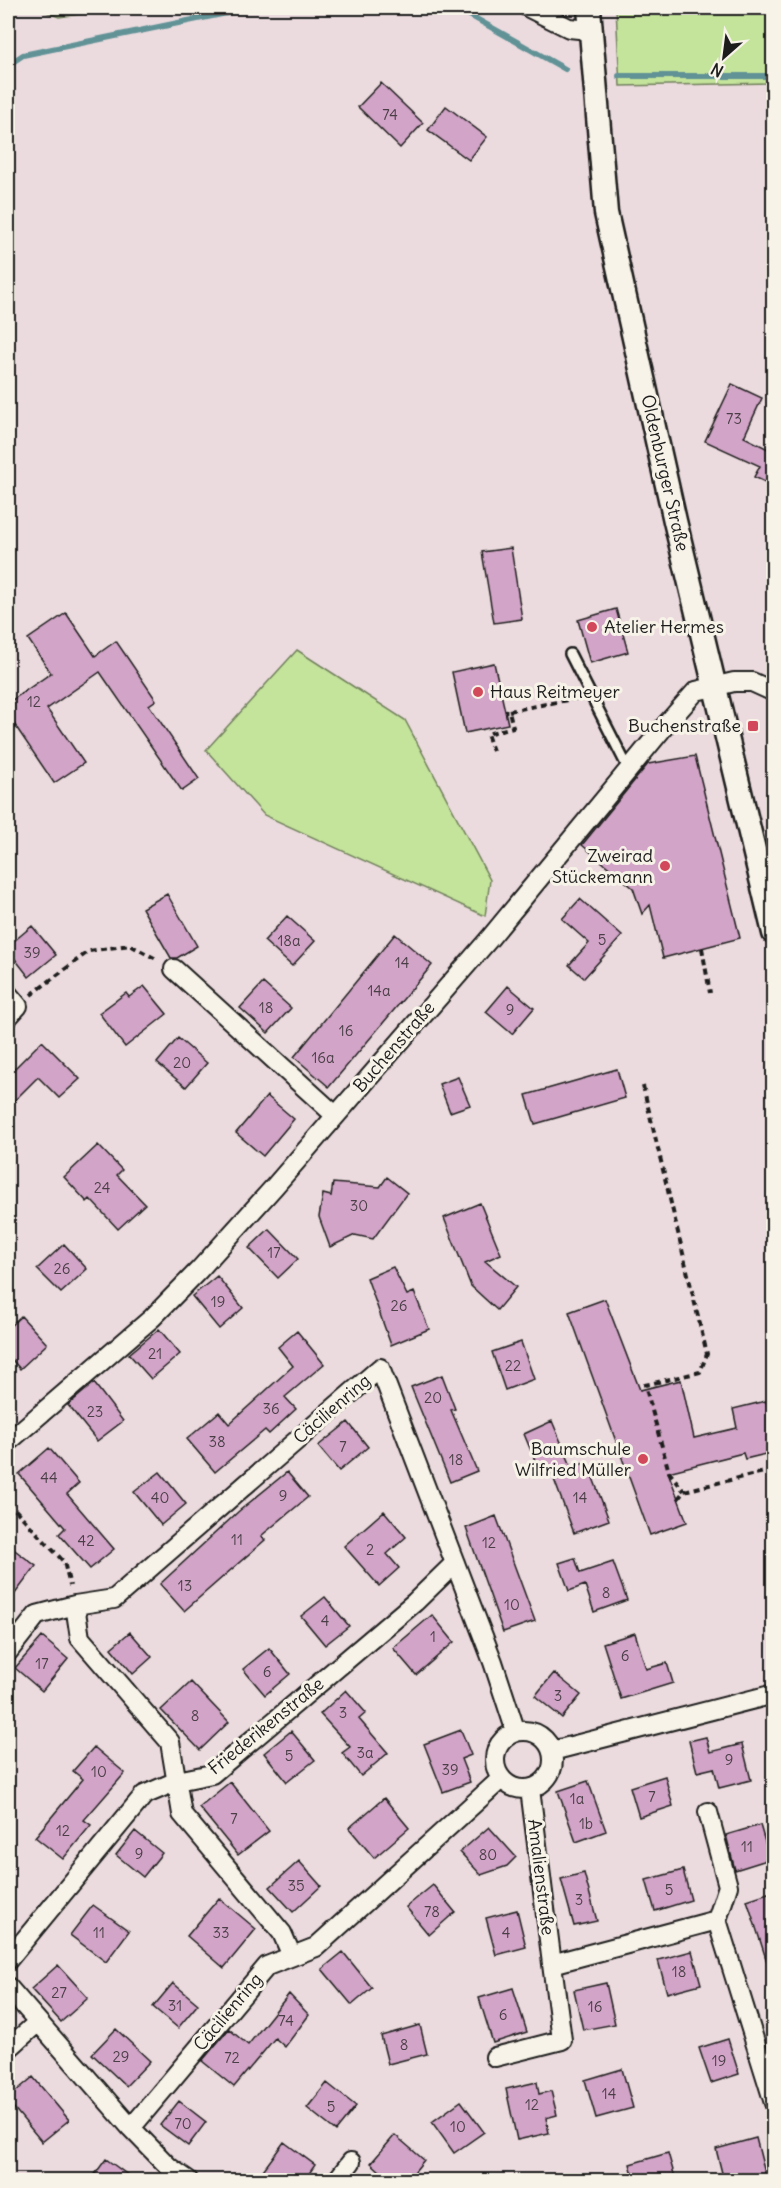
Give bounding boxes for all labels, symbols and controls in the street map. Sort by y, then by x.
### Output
north arrow [694,27,754,87]
text: N [707,59,727,82]
house number: 74 [382,105,398,124]
street label: Oldenburger Straße [636,392,695,554]
house number: 73 [726,409,742,428]
place label: Atelier Hermes [604,615,724,638]
marker: Atelier Hermes [585,620,599,634]
place label: Haus Reitmeyer [490,680,620,703]
marker: Haus Reitmeyer [471,685,485,699]
house number: 12 [27,692,41,711]
place label: Buchenstraße [628,714,741,737]
marker: Buchenstraße [746,719,760,733]
place label: Zweirad Stückemann [552,844,653,888]
marker: Zweirad Stückemann [658,859,672,873]
house number: 5 [598,930,606,949]
house number: 18a [277,931,301,950]
house number: 39 [23,943,41,962]
house number: 14 [395,953,410,972]
house number: 14a [367,981,391,1000]
street label: Buchenstraße [348,996,439,1097]
house number: 18 [259,998,273,1017]
house number: 9 [506,1000,514,1019]
house number: 16 [339,1021,353,1040]
house number: 16a [311,1048,335,1067]
house number: 20 [173,1053,191,1072]
house number: 24 [94,1178,111,1197]
house number: 30 [350,1196,368,1215]
house number: 17 [267,1243,281,1262]
house number: 26 [54,1259,70,1278]
house number: 19 [211,1292,225,1311]
house number: 26 [391,1296,407,1315]
house number: 21 [148,1344,162,1363]
house number: 22 [505,1356,521,1375]
street label: Cäcilienring [288,1369,375,1449]
house number: 20 [424,1388,442,1407]
house number: 36 [262,1399,280,1418]
house number: 23 [87,1402,103,1421]
house number: 38 [208,1432,226,1451]
house number: 7 [339,1437,347,1456]
place label: Baumschule Wilfried Müller [515,1437,632,1481]
house number: 18 [449,1450,463,1469]
marker: Baumschule Wilfried Müller [636,1452,650,1466]
house number: 44 [40,1468,58,1487]
house number: 9 [279,1486,287,1505]
house number: 40 [151,1488,169,1507]
house number: 14 [573,1488,588,1507]
house number: 11 [231,1530,243,1549]
house number: 42 [78,1531,94,1550]
house number: 12 [482,1533,496,1552]
house number: 2 [366,1540,374,1559]
house number: 13 [178,1576,192,1595]
house number: 8 [602,1583,610,1602]
house number: 10 [504,1595,520,1614]
house number: 4 [321,1611,330,1630]
house number: 1 [430,1627,436,1646]
house number: 6 [621,1646,629,1665]
house number: 17 [35,1654,49,1673]
house number: 6 [263,1662,271,1681]
street label: Friederikenstraße [203,1672,328,1779]
house number: 3 [554,1686,562,1705]
house number: 3 [339,1703,347,1722]
house number: 8 [191,1706,199,1725]
house number: 3a [356,1743,374,1762]
house number: 5 [285,1746,293,1765]
house number: 9 [725,1750,733,1769]
house number: 39 [441,1760,459,1779]
house number: 10 [91,1762,107,1781]
house number: 7 [648,1787,656,1806]
house number: 1a [570,1789,585,1808]
house number: 7 [230,1809,238,1828]
house number: 1b [579,1814,593,1833]
street label: Amalienstraße [523,1817,560,1936]
house number: 12 [56,1821,70,1840]
house number: 11 [741,1837,753,1856]
house number: 9 [135,1844,143,1863]
house number: 80 [479,1845,497,1864]
house number: 35 [287,1876,305,1895]
house number: 5 [665,1880,673,1899]
house number: 3 [575,1890,583,1909]
house number: 78 [424,1902,440,1921]
house number: 11 [93,1923,105,1942]
house number: 33 [212,1923,230,1942]
house number: 4 [502,1923,511,1942]
house number: 18 [672,1962,686,1981]
street label: Cäcilienring [188,1968,267,2056]
house number: 27 [51,1983,67,2002]
house number: 31 [168,1996,182,2015]
house number: 16 [588,1997,602,2016]
house number: 6 [499,2005,507,2024]
house number: 74 [278,2011,294,2030]
house number: 8 [400,2035,408,2054]
house number: 29 [113,2047,129,2066]
house number: 72 [224,2048,240,2067]
house number: 19 [712,2051,726,2070]
house number: 14 [602,2084,617,2103]
house number: 12 [525,2095,539,2114]
house number: 5 [327,2097,335,2116]
house number: 70 [174,2114,192,2133]
house number: 10 [450,2117,466,2136]

